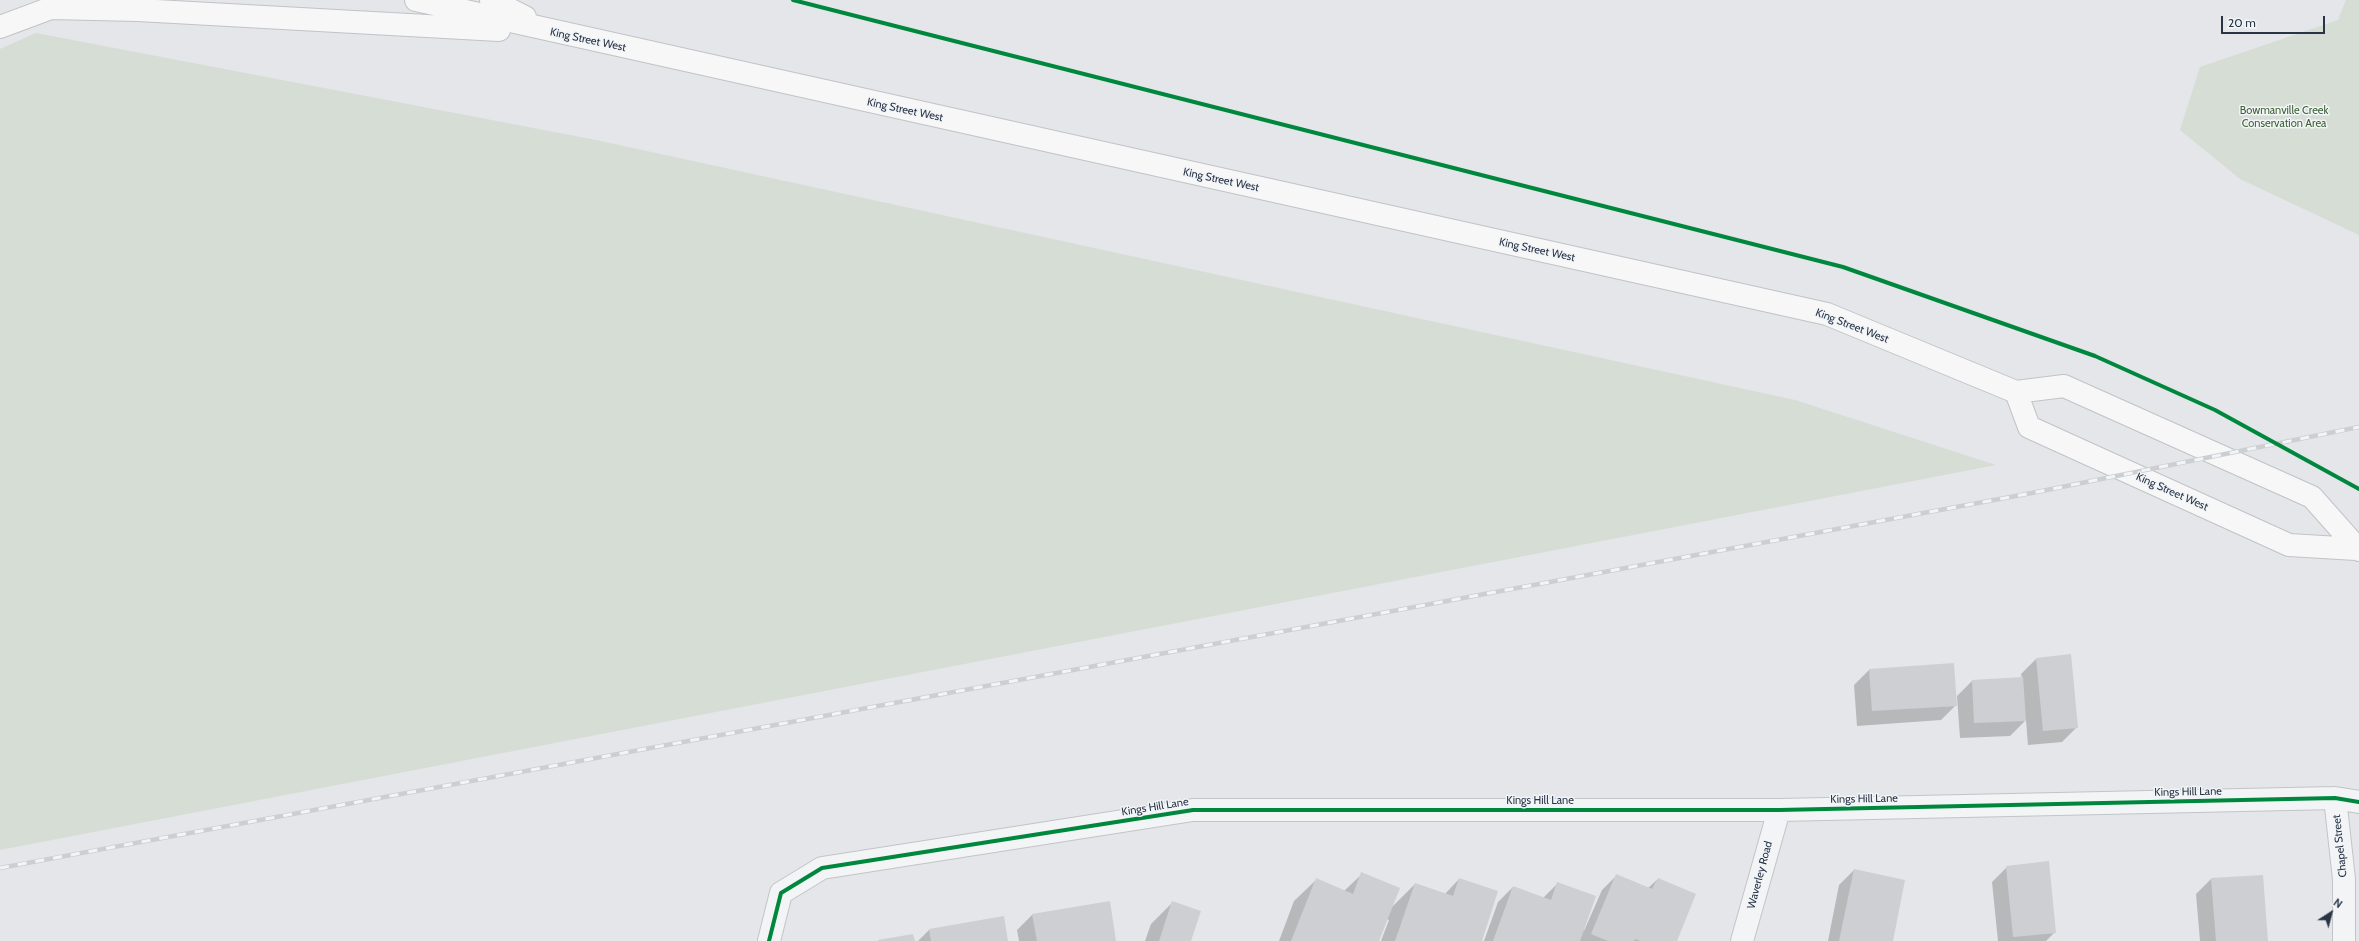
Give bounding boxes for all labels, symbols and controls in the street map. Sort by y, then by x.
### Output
scale bar [2223,8,2327,34]
text: 20 m [2228,15,2256,30]
street label: King Street West [549,25,627,55]
street label: King Street West [866,95,944,125]
park label: Bowmanville Creek Conservation Area [2240,104,2328,130]
street label: King Street West [1182,165,1260,195]
street label: King Street West [1498,235,1576,265]
street label: King Street West [1813,306,1891,346]
street label: King Street West [2134,470,2210,514]
street label: Kings Hill Lane [2154,785,2222,799]
street label: Kings Hill Lane [1830,792,1898,806]
street label: Kings Hill Lane [1506,794,1574,808]
street label: Kings Hill Lane [1121,795,1189,819]
street label: Chapel Street [2330,814,2350,878]
street label: Waverley Road [1745,840,1775,910]
north arrow [2311,893,2351,933]
text: N [2331,895,2345,911]

